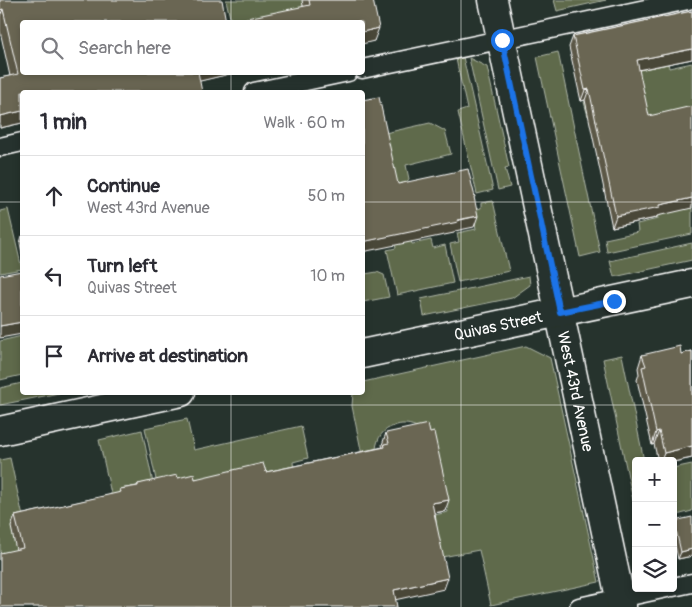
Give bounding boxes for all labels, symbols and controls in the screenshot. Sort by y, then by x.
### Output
search box [20,20,365,75]
route start [491,29,514,52]
icon: search [38,34,66,62]
text: Search here [78,36,171,60]
text: 1 min [40,109,87,136]
text: Walk · 60 m [263,113,345,133]
text: Continue [87,174,160,198]
icon: ahead [40,182,68,210]
text: 50 m [308,186,345,206]
text: West 43rd Avenue [87,198,210,218]
text: Turn left [87,254,157,278]
icon: left [40,262,68,290]
text: 10 m [310,266,345,286]
text: Quivas Street [87,278,177,298]
route end [603,290,626,313]
street label: Quivas Street [452,307,545,345]
street label: West 43rd Avenue [553,329,598,454]
icon: arrive [40,342,68,370]
text: Arrive at destination [87,344,248,368]
map controls [632,457,677,592]
button: + [632,457,677,502]
button: − [632,502,677,547]
button: layers [632,547,677,592]

